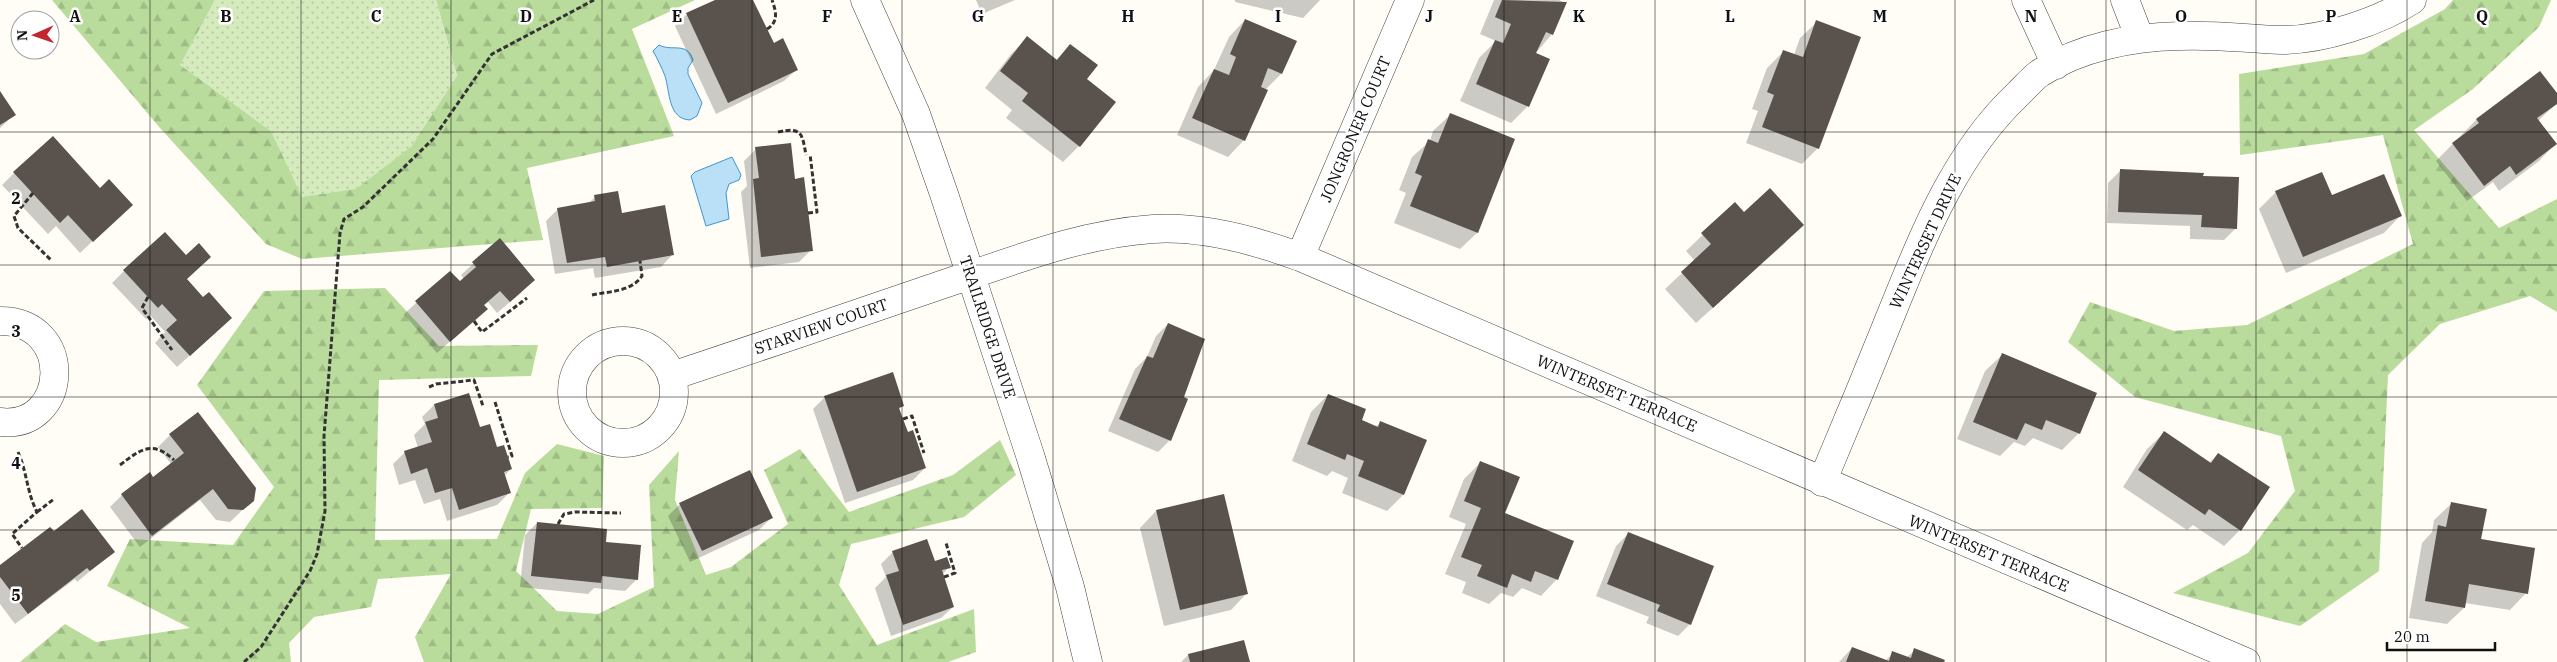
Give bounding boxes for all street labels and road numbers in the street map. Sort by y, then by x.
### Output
street label: JONGRONER COURT [1315,53,1395,205]
street label: WINTERSET DRIVE [1885,170,1965,312]
street label: TRAILRIDGE DRIVE [955,253,1021,401]
street label: STARVIEW COURT [752,294,890,358]
street label: WINTERSET TERRACE [1534,350,1700,436]
street label: WINTERSET TERRACE [1906,510,2072,596]

